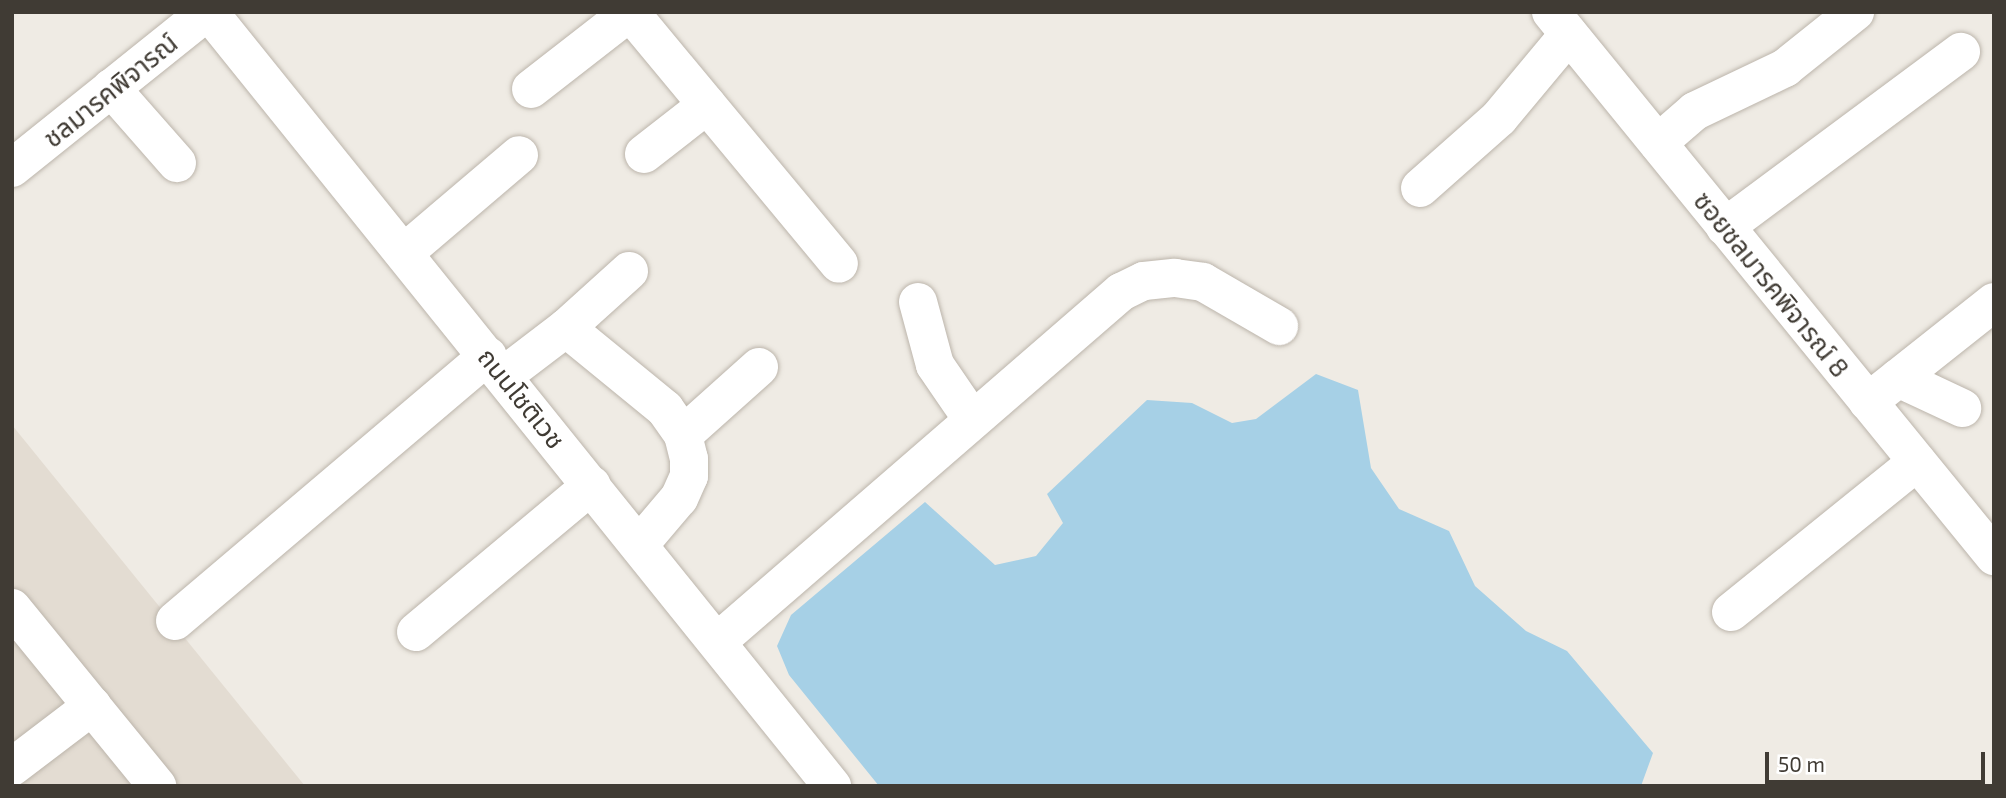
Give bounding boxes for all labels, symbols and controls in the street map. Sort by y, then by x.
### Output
street label: ชลมารคพิจารณ์ [37,27,183,153]
street label: ซอยชลมารคพิจารณ์ 8 [1688,185,1856,383]
street label: ถนนโชติเวช [472,341,572,455]
scale bar [1768,738,1988,782]
text: 50 m [1778,751,1825,776]

